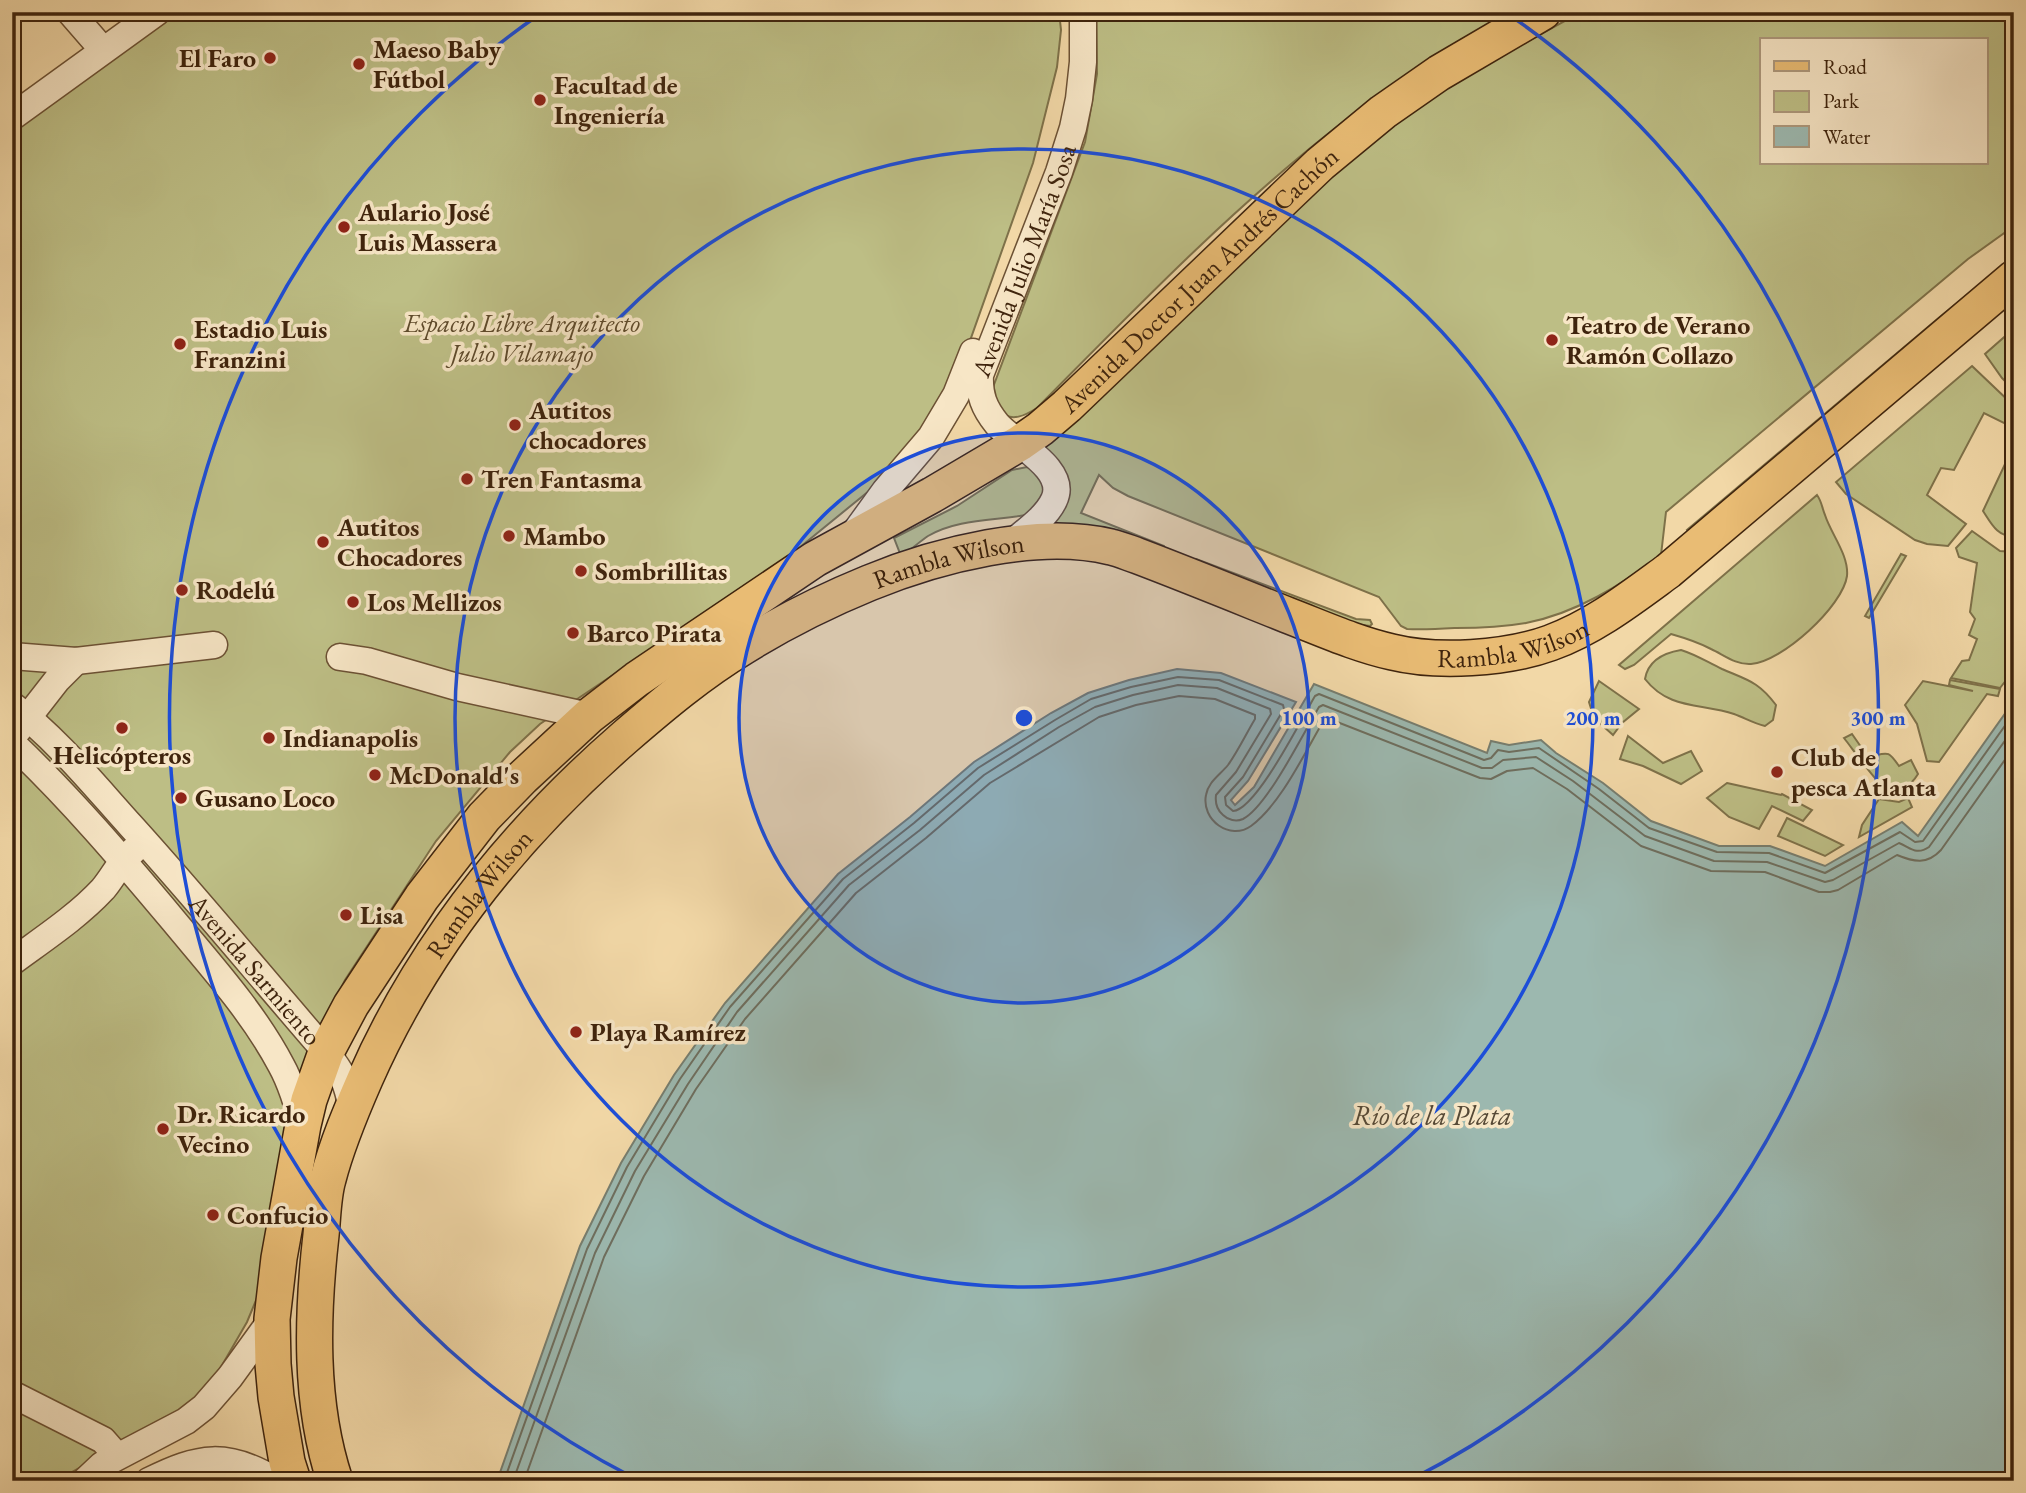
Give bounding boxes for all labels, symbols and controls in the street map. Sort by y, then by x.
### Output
place label: Maeso Baby Fútbol [373,32,501,96]
legend [1760,38,1988,164]
place label: El Faro [179,41,256,75]
marker: El Faro [262,50,278,66]
text: Road [1823,53,1867,80]
marker: Maeso Baby Fútbol [351,56,367,72]
place label: Facultad de Ingeniería [554,68,678,132]
text: Park [1823,87,1860,114]
marker: Facultad de Ingeniería [532,92,548,108]
text: Water [1823,123,1870,150]
street label: Avenida Julio María Sosa [963,139,1084,383]
street label: Avenida Doctor Juan Andrés Cachón [1052,139,1346,421]
place label: Aulario José Luis Massera [357,195,498,259]
marker: Aulario José Luis Massera [336,219,352,235]
park label: Espacio Libre Arquitecto Julio Vilamajo [403,306,640,370]
place label: Teatro de Verano Ramón Collazo [1566,308,1750,372]
place label: Estadio Luis Franzini [194,312,327,376]
marker: Teatro de Verano Ramón Collazo [1544,332,1560,348]
marker: Estadio Luis Franzini [172,336,188,352]
place label: Autitos chocadores [528,393,646,457]
marker: Autitos chocadores [507,417,523,433]
place label: Tren Fantasma [481,462,642,496]
marker: Tren Fantasma [459,471,475,487]
place label: Autitos Chocadores [336,510,462,574]
place label: Mambo [523,519,606,553]
street label: Rambla Wilson [868,526,1026,597]
marker: Mambo [501,528,517,544]
marker: Autitos Chocadores [315,534,331,550]
place label: Sombrillitas [595,554,727,588]
marker: Sombrillitas [573,563,589,579]
place label: Rodelú [196,573,276,607]
marker: Rodelú [174,582,190,598]
place label: Los Mellizos [367,585,502,619]
marker: Los Mellizos [345,594,361,610]
street label: Rambla Wilson [1437,611,1595,675]
place label: Barco Pirata [587,616,722,650]
marker: Barco Pirata [565,625,581,641]
text: 100 m [1281,704,1337,731]
text: 200 m [1565,704,1621,731]
text: 300 m [1850,704,1906,731]
centre of rings [1012,706,1036,730]
marker: Helicópteros [114,720,130,736]
place label: Indianapolis [283,721,418,755]
marker: Indianapolis [261,730,277,746]
place label: Helicópteros [53,738,191,772]
place label: Club de pesca Atlanta [1791,740,1937,804]
place label: McDonald's [389,758,519,792]
marker: Club de pesca Atlanta [1769,764,1785,780]
marker: McDonald's [367,767,383,783]
place label: Gusano Loco [195,781,335,815]
marker: Gusano Loco [173,790,189,806]
street label: Rambla Wilson [418,821,540,965]
street label: Avenida Sarmiento [181,886,330,1052]
place label: Lisa [360,898,404,932]
marker: Lisa [338,907,354,923]
place label: Playa Ramírez [590,1015,746,1049]
marker: Playa Ramírez [568,1024,584,1040]
place label: Dr. Ricardo Vecino [177,1097,305,1161]
water label: Río de la Plata [1352,1097,1512,1133]
marker: Dr. Ricardo Vecino [155,1121,171,1137]
place label: Confucio [227,1198,328,1232]
marker: Confucio [205,1207,221,1223]

